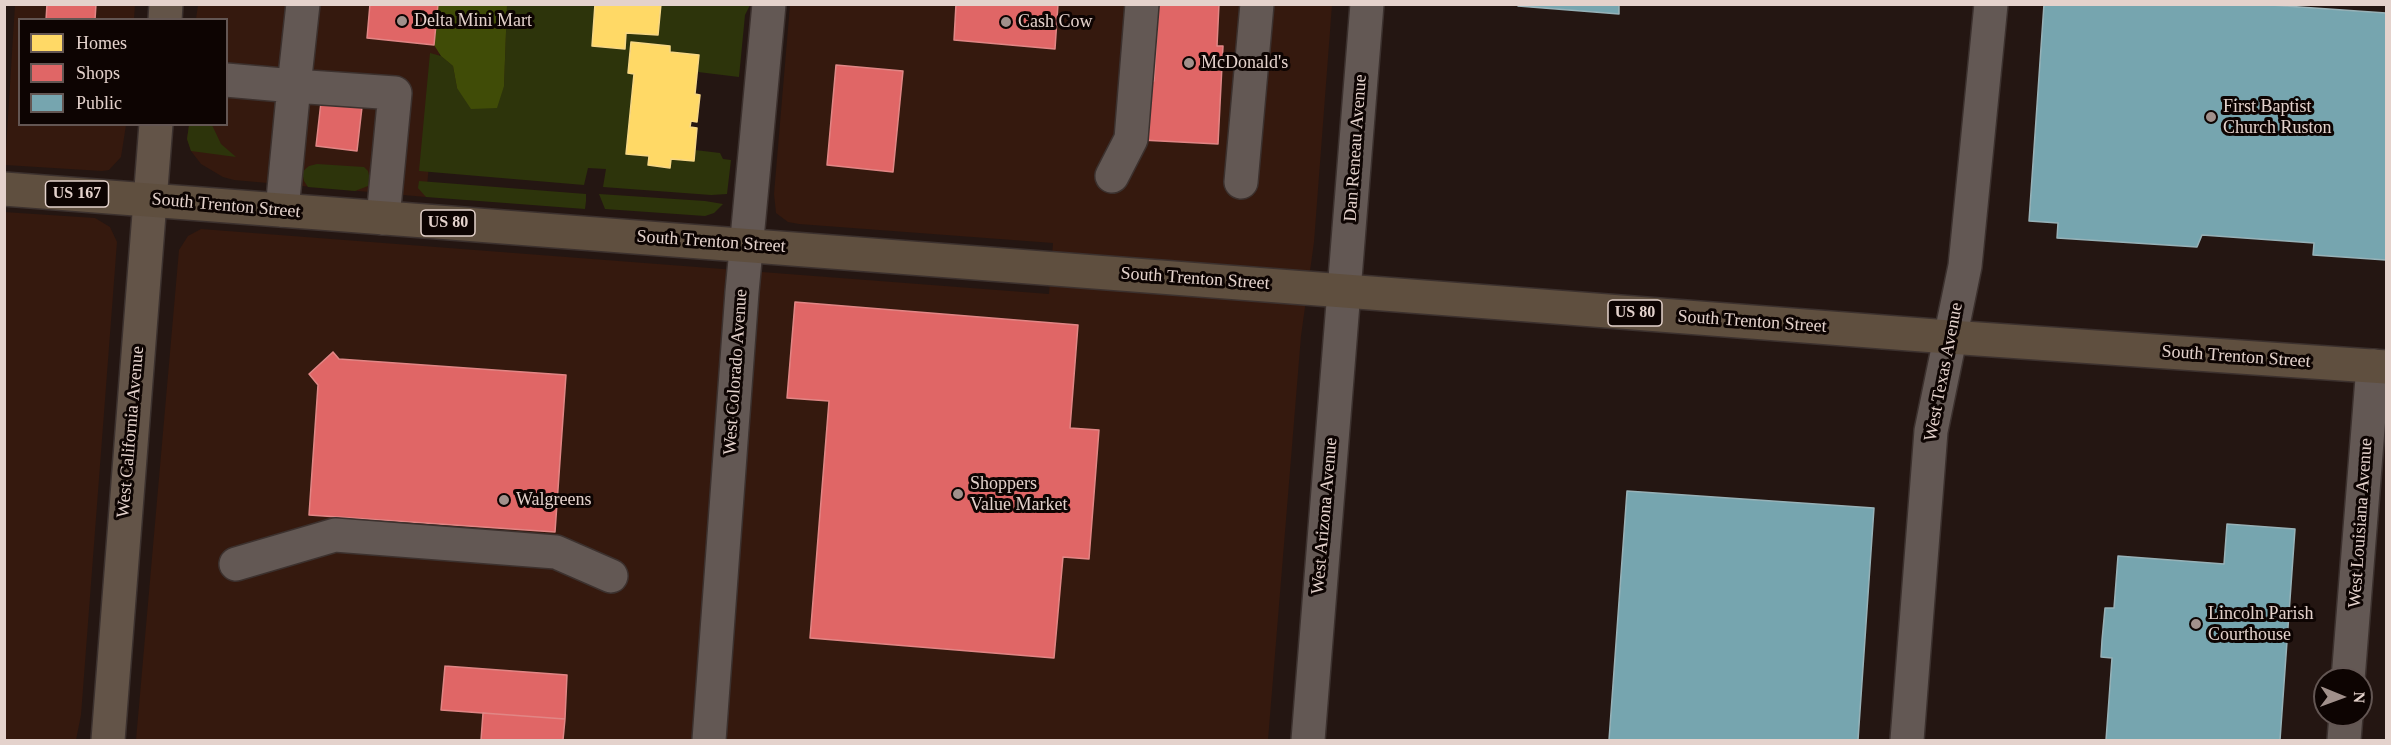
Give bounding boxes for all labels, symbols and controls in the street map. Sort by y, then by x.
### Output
place label: Delta Mini Mart [414,10,532,32]
place label: Cash Cow [1018,11,1093,33]
marker: Delta Mini Mart [395,14,409,28]
marker: Cash Cow [999,15,1013,29]
legend [18,18,228,126]
text: Homes [76,33,127,53]
place label: McDonald's [1201,52,1288,74]
marker: McDonald's [1182,56,1196,70]
text: Shops [76,63,120,83]
street label: Dan Reneau Avenue [1340,74,1372,222]
text: Public [76,93,122,113]
place label: First Baptist Church Ruston [2223,96,2332,138]
marker: First Baptist Church Ruston [2204,110,2218,124]
road number: US 167 [46,181,109,207]
street label: South Trenton Street [151,189,301,223]
road number: US 80 [421,210,475,236]
street label: South Trenton Street [636,226,786,258]
street label: South Trenton Street [1120,263,1270,295]
street label: West Colorado Avenue [719,288,753,456]
road number: US 80 [1608,300,1662,326]
street label: West Texas Avenue [1920,301,1968,443]
street label: South Trenton Street [1677,306,1827,338]
street label: South Trenton Street [2161,341,2311,373]
street label: West California Avenue [113,345,149,519]
street label: West Arizona Avenue [1307,437,1343,595]
street label: West Louisiana Avenue [2344,437,2378,609]
place label: Shoppers Value Market [970,473,1067,516]
marker: Shoppers Value Market [951,487,965,501]
place label: Walgreens [516,489,592,511]
marker: Walgreens [497,493,511,507]
place label: Lincoln Parish Courthouse [2208,603,2313,646]
marker: Lincoln Parish Courthouse [2189,617,2203,631]
north arrow [2313,667,2373,727]
text: N [2351,691,2368,703]

